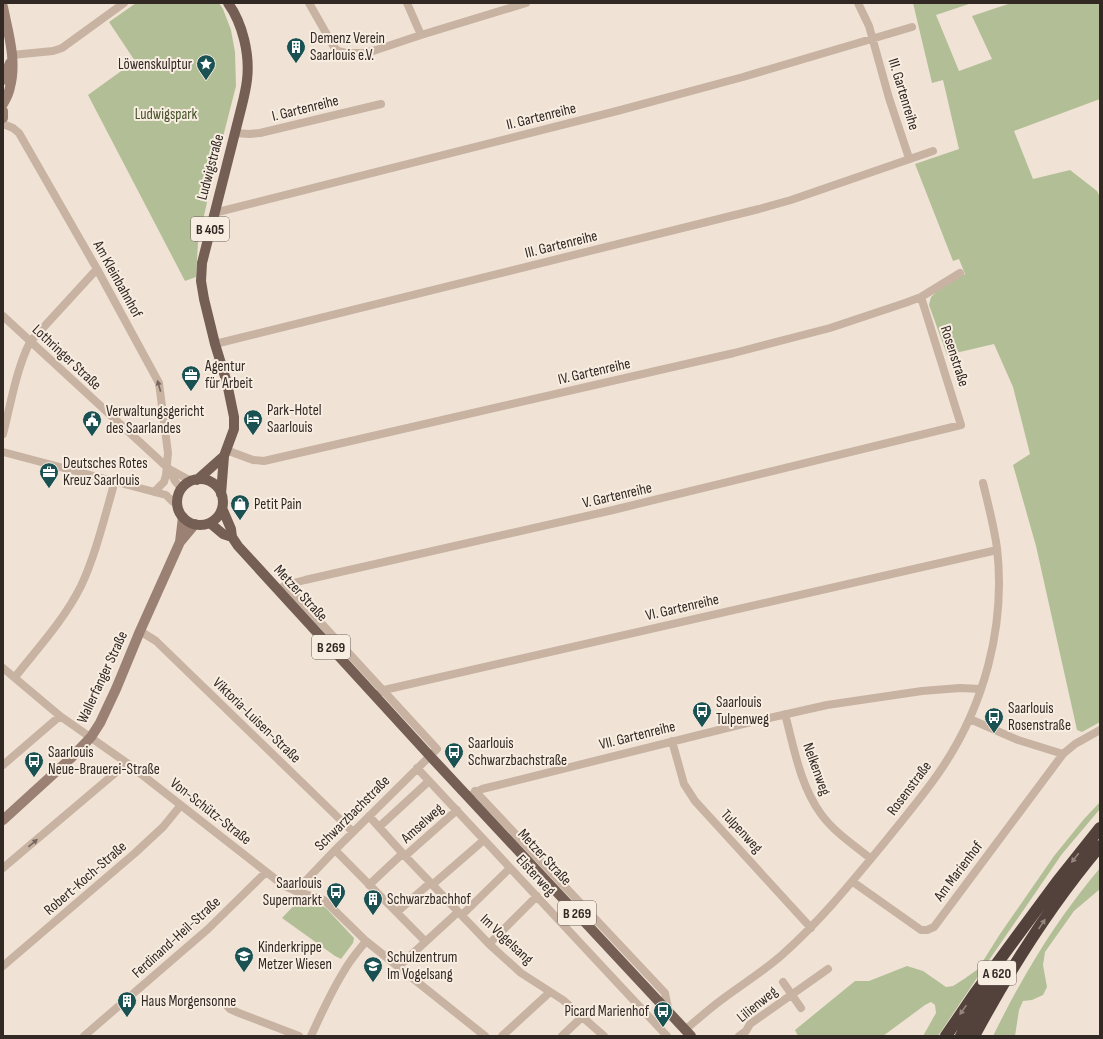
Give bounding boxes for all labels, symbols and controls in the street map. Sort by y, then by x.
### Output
place label: Demenz Verein Saarlouis e.V. [310,29,385,65]
building icon: Demenz Verein Saarlouis e.V. [285,36,307,64]
place icon: Löwenskulptur [195,53,217,81]
place label: Löwenskulptur [118,55,193,74]
street label: III. Gartenreihe [884,56,923,132]
street label: I. Gartenreihe [270,91,340,126]
street label: II. Gartenreihe [504,99,578,134]
park label: Ludwigspark [135,105,198,124]
street label: Ludwigstraße [193,132,228,202]
road number: B 405 [191,217,229,241]
street label: III. Gartenreihe [523,226,599,263]
street label: Am Kleinbahnhof [88,236,147,322]
street label: Lothringer Straße [28,320,105,394]
street label: Rosenstraße [936,323,973,389]
street label: IV. Gartenreihe [556,354,632,389]
place label: Agentur für Arbeit [204,357,253,393]
office icon: Agentur für Arbeit [180,364,202,392]
one-way arrow [156,379,162,391]
place label: Park-Hotel Saarlouis [267,401,322,437]
place label: Verwaltungsgericht des Saarlandes [106,402,205,438]
hotel icon: Park-Hotel Saarlouis [242,408,264,436]
public building icon: Verwaltungsgericht des Saarlandes [81,409,103,437]
place label: Deutsches Rotes Kreuz Saarlouis [63,454,148,490]
office icon: Deutsches Rotes Kreuz Saarlouis [38,461,60,489]
street label: V. Gartenreihe [581,478,654,513]
shop icon: Petit Pain [229,493,251,521]
place label: Petit Pain [254,495,302,514]
street label: Metzer Straße [270,561,332,626]
street label: VI. Gartenreihe [643,590,721,625]
street label: Wallerfanger Straße [73,628,132,726]
road number: B 269 [312,635,350,659]
street label: Viktoria-Luisen-Straße [209,673,305,767]
place label: Saarlouis Tulpenweg [716,693,769,729]
place label: Saarlouis Rosenstraße [1008,699,1071,735]
bus stop icon: Saarlouis Tulpenweg [691,700,713,728]
bus stop icon: Saarlouis Rosenstraße [983,706,1005,734]
street label: VII. Gartenreihe [597,717,677,754]
place label: Saarlouis Schwarzbachstraße [468,734,567,770]
street label: Nelkenweg [798,740,835,798]
bus stop icon: Saarlouis Schwarzbachstraße [443,741,465,769]
place label: Saarlouis Neue-Brauerei-Straße [48,743,160,779]
bus stop icon: Saarlouis Neue-Brauerei-Straße [23,750,45,778]
street label: Rosenstraße [883,757,936,819]
street label: Schwarzbachstraße [311,772,394,855]
street label: Von-Schütz-Straße [166,774,255,849]
street label: Amselweg [396,799,448,848]
street label: Tulpenweg [717,805,767,857]
street label: Metzer Straße [514,825,576,890]
street label: Robert-Koch-Straße [40,837,131,920]
street label: Am Marienhof [929,837,987,906]
one-way arrow [27,838,38,847]
street label: Elsterweg [512,851,560,900]
one-way arrow [1071,853,1080,864]
place label: Saarlouis Supermarkt [263,874,322,910]
bus stop icon: Saarlouis Supermarkt [325,881,347,909]
building icon: Schwarzbachhof [362,888,384,916]
place label: Schwarzbachhof [387,890,472,909]
street label: Ferdinand-Heil-Straße [128,893,225,982]
road number: B 269 [558,901,596,925]
street label: Im Vogelsang [476,910,537,969]
one-way arrow [1038,918,1046,929]
place label: Kinderkrippe Metzer Wiesen [258,938,332,974]
school or university icon: Kinderkrippe Metzer Wiesen [233,945,255,973]
place label: Schulzentrum Im Vogelsang [387,948,457,984]
school or university icon: Schulzentrum Im Vogelsang [362,955,384,983]
road number: A 620 [978,961,1016,985]
street label: Lilienweg [733,982,782,1027]
building icon: Haus Morgensonne [116,990,138,1018]
place label: Haus Morgensonne [141,992,236,1011]
bus stop icon: Picard Marienhof [652,1000,674,1028]
place label: Picard Marienhof [564,1002,650,1021]
one-way arrow [959,1005,967,1015]

